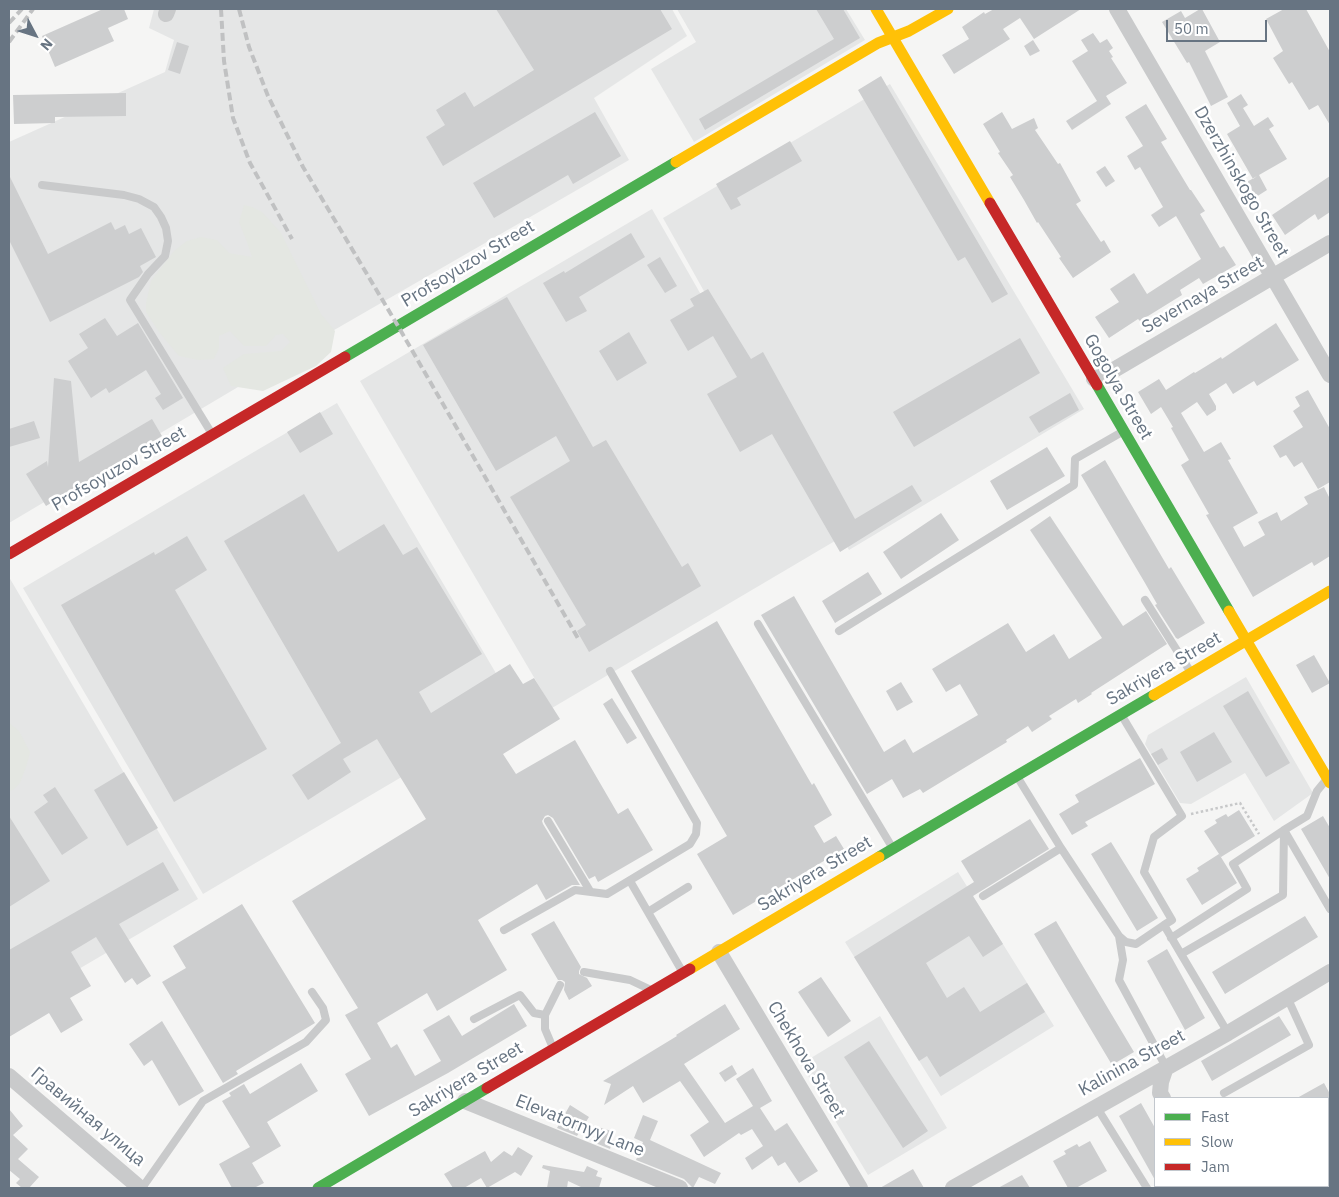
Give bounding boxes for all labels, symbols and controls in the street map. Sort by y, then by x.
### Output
north arrow [10,10,60,60]
scale bar [1169,10,1270,42]
text: 50 m [1174,19,1209,38]
text: N [36,35,57,54]
street label: Dzerzhinskogo Street [1189,102,1293,262]
street label: Profsoyuzov Street [397,216,539,312]
street label: Severnaya Street [1138,251,1268,339]
street label: Gogolya Street [1079,330,1157,444]
street label: Profsoyuzov Street [48,422,190,516]
street label: Sakriyera Street [1103,627,1225,711]
street label: Sakriyera Street [754,831,876,917]
street label: Chekhova Street [763,997,849,1123]
street label: Kalinina Street [1075,1025,1189,1101]
street label: Sakriyera Street [405,1037,527,1123]
street label: Гравийная улица [26,1063,150,1171]
street label: Elevatornyy Lane [512,1090,648,1162]
legend [1154,1097,1329,1187]
text: Fast [1201,1107,1229,1126]
text: Slow [1201,1132,1234,1151]
text: Jam [1201,1157,1230,1176]

